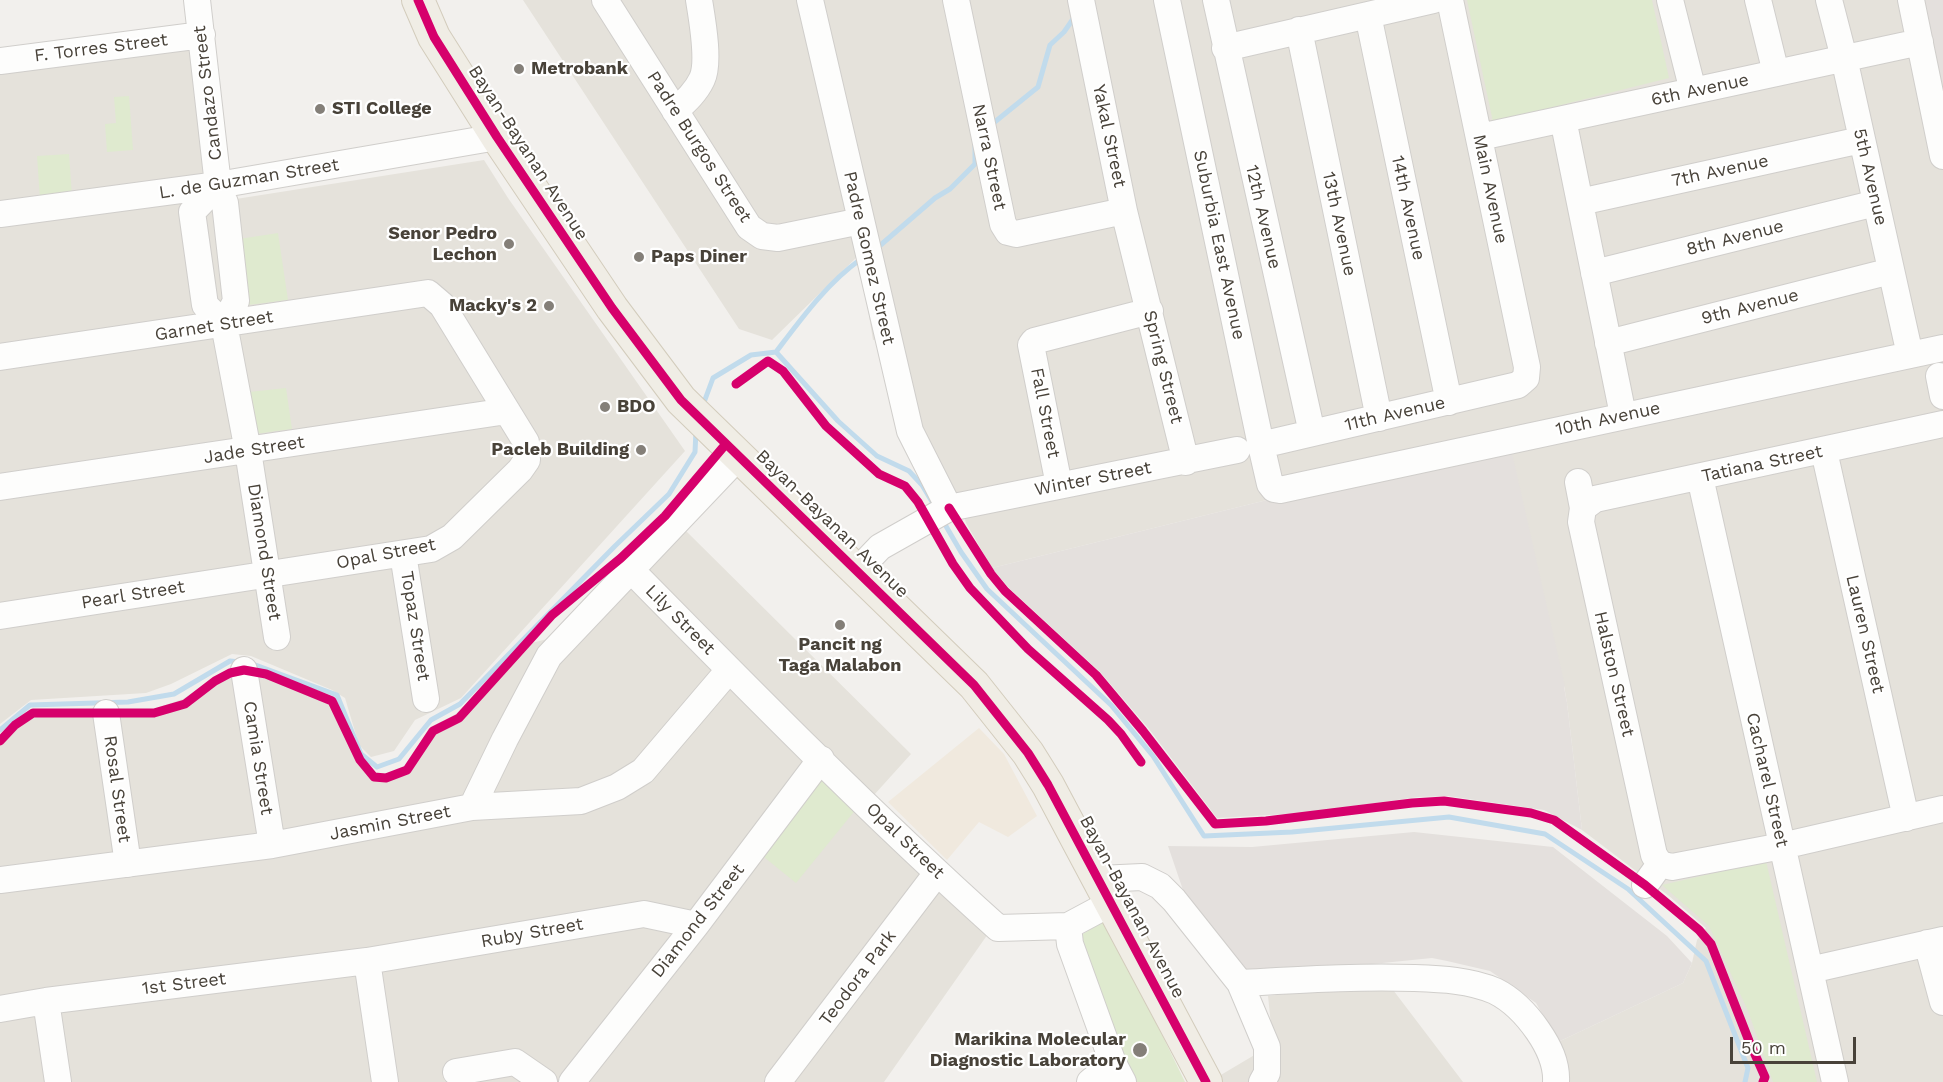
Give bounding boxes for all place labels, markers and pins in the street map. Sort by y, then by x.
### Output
place label: Metrobank [531,58,628,80]
marker: Metrobank [512,62,526,76]
place label: STI College [332,98,432,120]
marker: STI College [313,102,327,116]
place label: Senor Pedro Lechon [388,223,497,266]
marker: Senor Pedro Lechon [502,237,516,251]
place label: Paps Diner [651,246,747,268]
marker: Paps Diner [632,250,646,264]
place label: Macky's 2 [449,295,537,317]
marker: Macky's 2 [542,299,556,313]
place label: BDO [617,396,656,418]
marker: BDO [598,400,612,414]
place label: Pacleb Building [491,439,629,461]
marker: Pacleb Building [634,443,648,457]
marker: Pancit ng Taga Malabon [833,618,847,632]
place label: Pancit ng Taga Malabon [779,634,901,676]
place label: Marikina Molecular Diagnostic Laboratory [930,1029,1126,1072]
marker: Marikina Molecular Diagnostic Laboratory [1131,1041,1149,1059]

